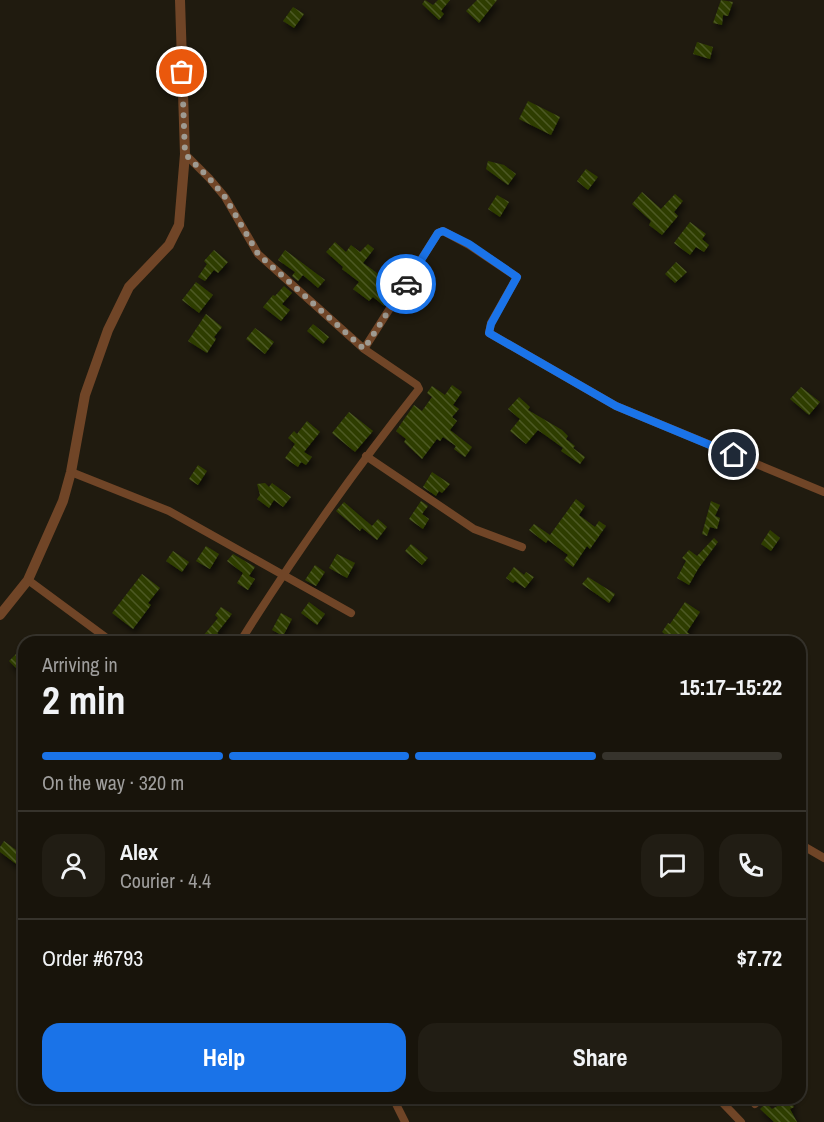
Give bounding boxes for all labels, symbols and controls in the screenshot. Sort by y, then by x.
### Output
pin [156,46,207,97]
icon: bag [165,55,198,88]
courier [376,254,436,314]
icon: car [390,268,423,301]
pin [708,429,759,480]
icon: home [717,438,750,471]
text: Arriving in [42,651,118,678]
text: 15:17–15:22 [680,672,782,702]
text: 2 min [42,674,126,726]
text: On the way · 320 m [42,769,184,796]
button: person [42,834,105,897]
button: chat [641,834,704,897]
button: phone [719,834,782,897]
text: Alex [120,837,158,867]
text: Courier · 4.4 [120,867,211,894]
text: Order #6793 [42,943,143,973]
text: $7.72 [737,943,782,973]
button: Help [42,1023,406,1092]
button: Share [418,1023,782,1092]

